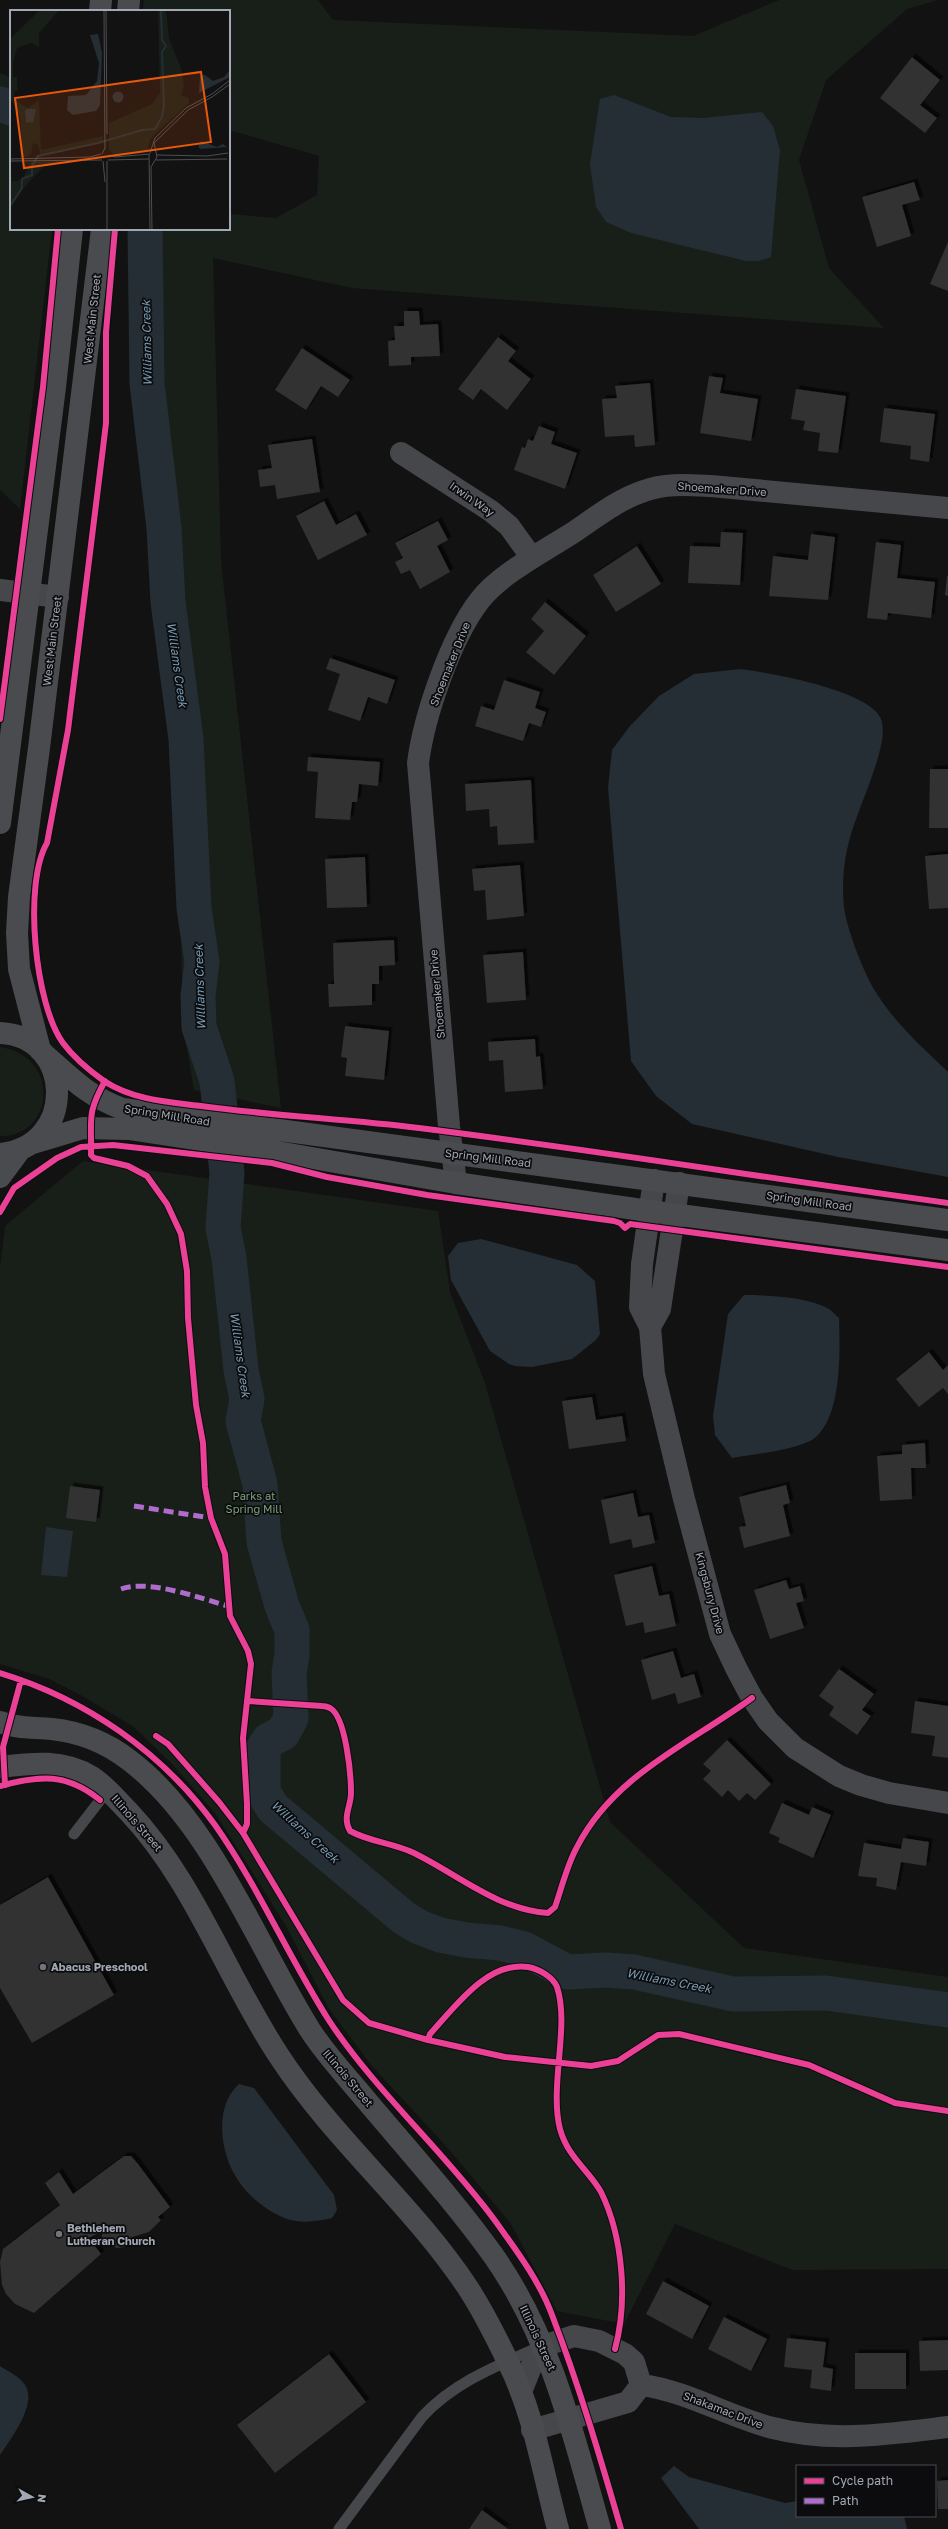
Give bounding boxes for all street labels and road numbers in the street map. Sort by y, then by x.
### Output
street label: West Main Street [80,273,103,364]
street label: Irwin Way [447,478,497,519]
street label: Shoemaker Drive [677,479,767,498]
street label: West Main Street [40,595,63,686]
street label: Shoemaker Drive [427,620,472,708]
street label: Shoemaker Drive [426,949,447,1039]
street label: Spring Mill Road [123,1101,211,1128]
street label: Spring Mill Road [444,1146,532,1169]
street label: Spring Mill Road [765,1188,853,1213]
street label: Kingsbury Drive [693,1551,728,1635]
street label: Illinois Street [109,1792,166,1854]
street label: Illinois Street [321,2046,376,2109]
street label: Illinois Street [518,2303,559,2373]
street label: Shakamac Drive [682,2388,765,2431]

